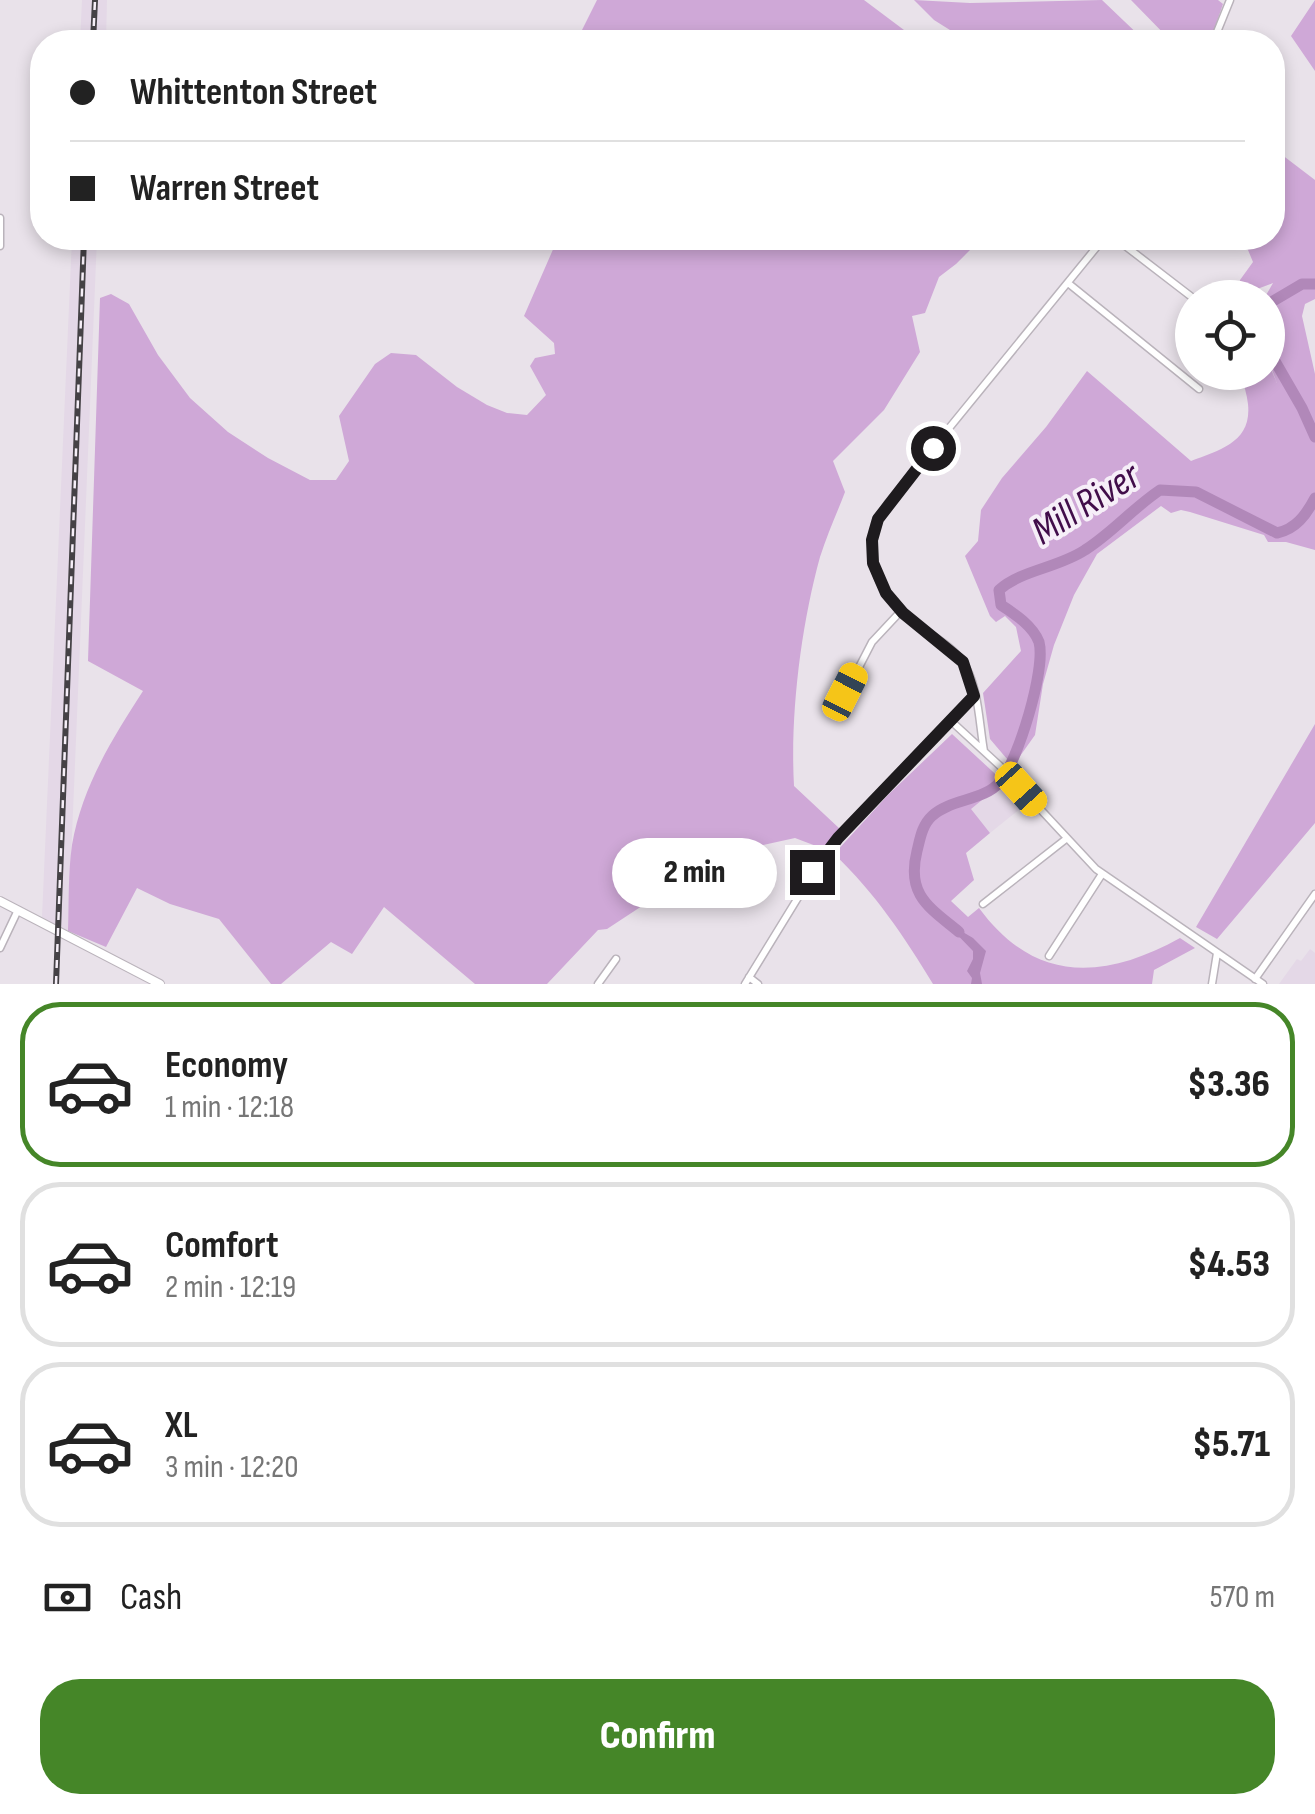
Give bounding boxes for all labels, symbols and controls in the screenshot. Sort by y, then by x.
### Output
text: Whittenton Street [130,70,377,115]
text: Warren Street [130,166,319,211]
map controls [1175,280,1285,390]
button: locate [1175,280,1285,390]
route start [911,426,956,471]
water label: Mill River [1023,451,1150,556]
car [818,658,872,726]
car [990,757,1052,821]
callout: 2 min [612,837,777,907]
route end [790,850,835,895]
text: 2 min [663,853,726,892]
icon: car [45,1040,135,1130]
text: Economy [165,1043,288,1088]
text: $3.36 [1188,1062,1270,1107]
text: 1 min · 12:18 [165,1088,294,1127]
icon: car [45,1220,135,1310]
text: Comfort [165,1223,279,1268]
text: $4.53 [1188,1242,1270,1287]
text: 2 min · 12:19 [165,1268,296,1307]
icon: car [45,1400,135,1490]
text: XL [165,1403,198,1448]
text: $5.71 [1193,1422,1270,1467]
text: 3 min · 12:20 [165,1448,298,1487]
icon: cash [40,1570,95,1625]
text: Cash [120,1575,182,1620]
text: 570 m [1210,1578,1275,1617]
button: Confirm [40,1679,1275,1794]

